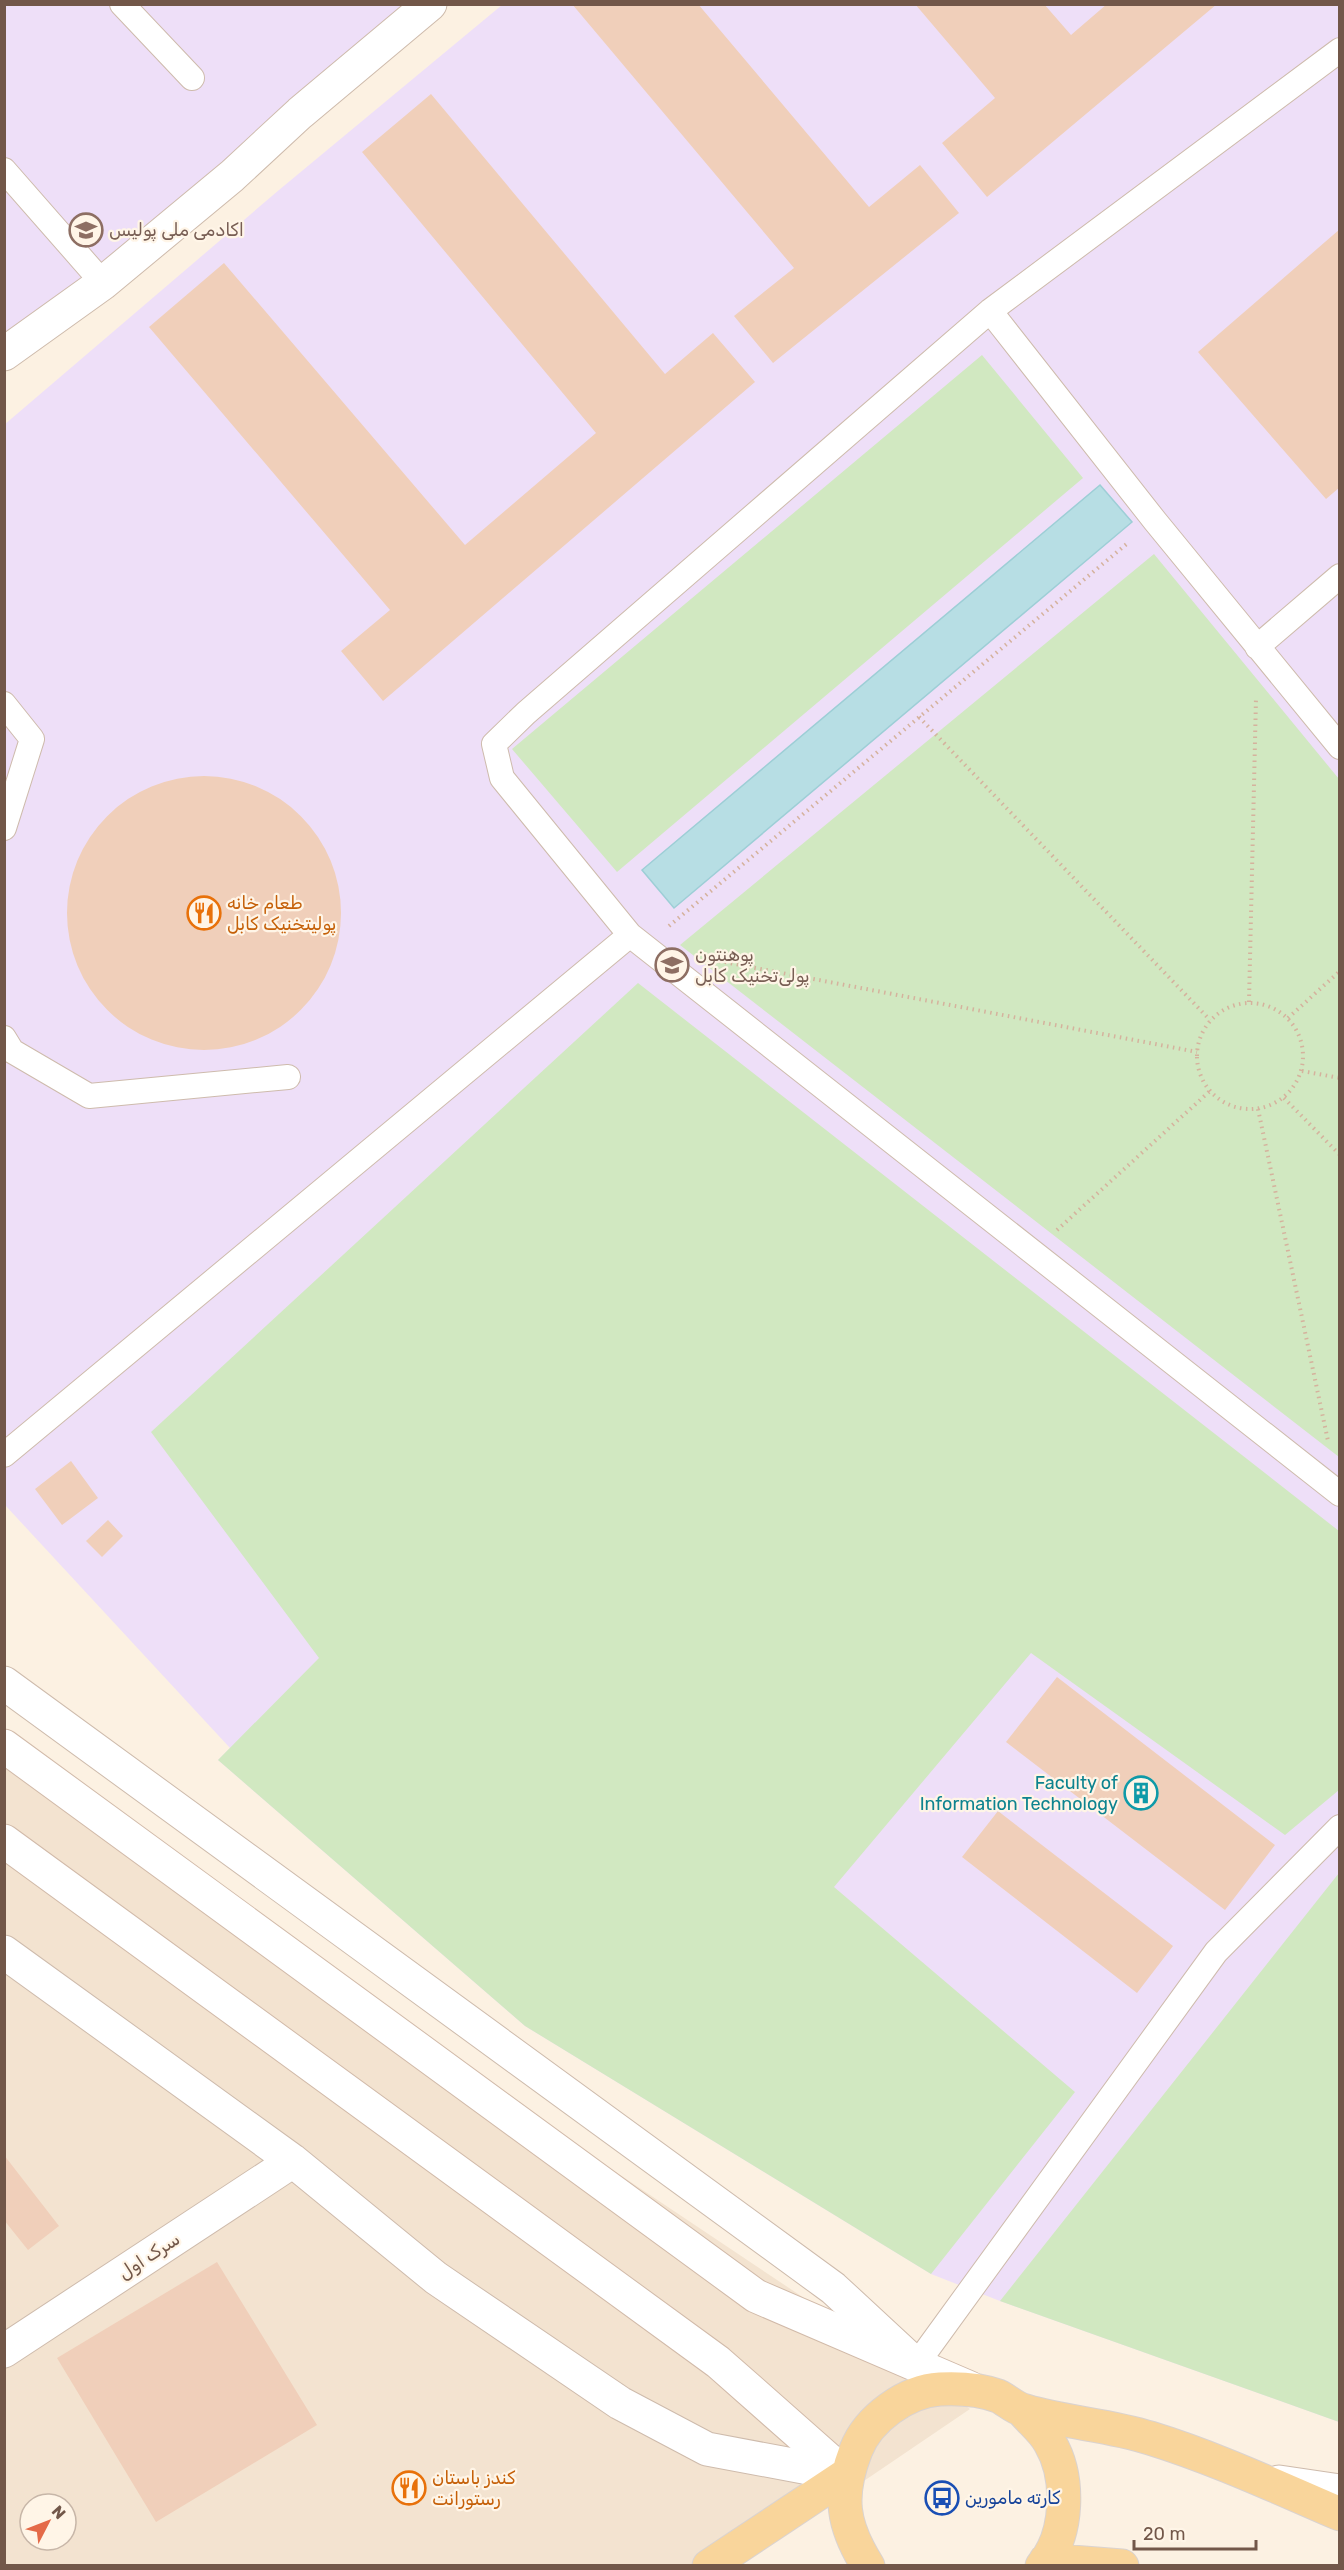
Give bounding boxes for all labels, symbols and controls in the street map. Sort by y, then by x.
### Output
school or university icon: اکادمی ملی پولیس [68,212,104,248]
place label: اکادمی ملی پولیس [109,219,244,242]
place label: طعام خانه پولیتخنیک کابل [227,892,336,936]
restaurant icon: طعام خانه پولیتخنیک کابل [186,895,222,931]
place label: پوهنتون پولی‌تخنیک کابل [695,944,810,988]
school or university icon: پوهنتون پولی‌تخنیک کابل [654,947,690,983]
place label: Faculty of Information Technology [920,1772,1118,1815]
building icon: Faculty of Information Technology [1123,1775,1159,1811]
street label: سرک‌ اول [114,2228,184,2284]
place label: کندز باستان رستورانت [432,2467,515,2510]
restaurant icon: کندز باستان رستورانت [391,2470,427,2506]
bus stop icon: کارته مامورین [924,2480,960,2516]
place label: کارته مامورین [965,2487,1060,2509]
north arrow [18,2492,78,2552]
text: N [48,2502,70,2523]
scale bar [1134,2513,1256,2551]
text: 20 m [1143,2523,1185,2545]

